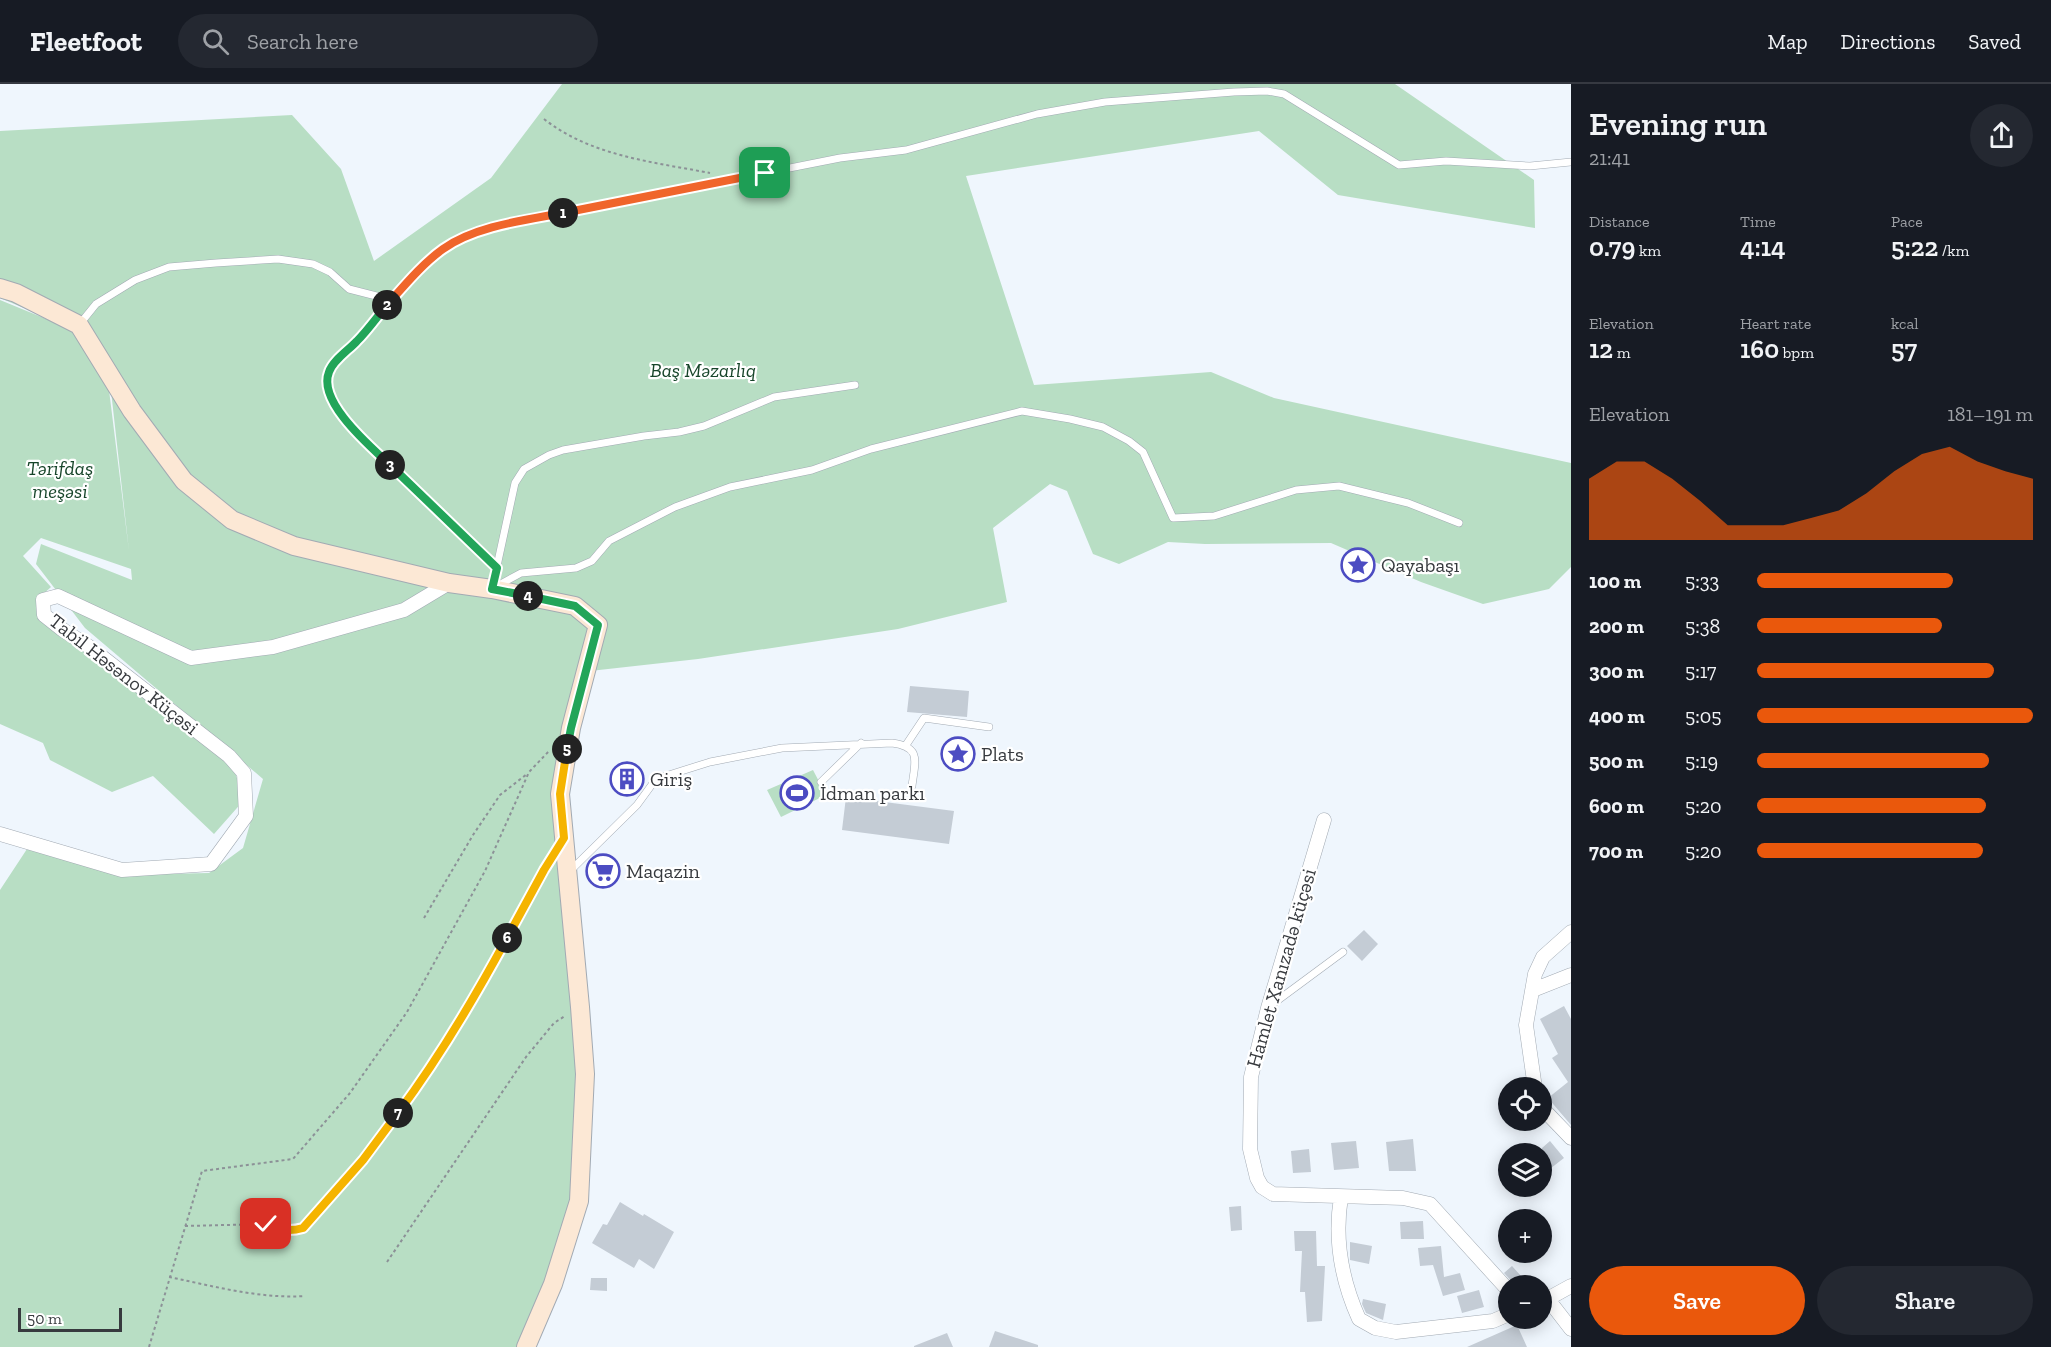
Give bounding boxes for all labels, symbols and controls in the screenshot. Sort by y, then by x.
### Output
search box [178,14,598,68]
text: Fleetfoot [30,25,142,58]
icon: search [199,25,232,58]
text: Search here [247,28,358,55]
text: Map [1768,29,1808,54]
text: Directions [1841,29,1935,54]
text: Saved [1968,29,2021,54]
text: Evening run [1589,104,1767,143]
button: share [1970,104,2033,167]
text: 21:41 [1589,146,1630,170]
pin [739,147,790,198]
icon: arrive [748,156,781,189]
pin: 1 [548,198,578,228]
text: 1 [560,203,566,222]
text: Distance [1589,212,1650,231]
text: Time [1740,212,1776,231]
text: Pace [1891,212,1923,231]
text: 0.79 [1589,231,1635,263]
text: 4:14 [1740,231,1786,263]
text: 5:22 [1891,231,1938,263]
text: km [1635,241,1661,260]
text: /km [1938,241,1969,260]
pin: 2 [372,290,402,320]
text: 2 [383,295,391,314]
text: Elevation [1589,314,1654,333]
text: Heart rate [1740,314,1811,333]
text: kcal [1891,314,1918,333]
text: 12 [1589,333,1613,365]
text: 160 [1740,333,1779,365]
text: 57 [1891,333,1917,365]
text: m [1613,343,1631,362]
text: bpm [1779,343,1814,362]
park label: Baş Məzarlıq [650,358,756,382]
text: Elevation [1589,402,1670,426]
text: 181–191 m [1947,402,2033,426]
pin: 3 [375,450,405,480]
text: 3 [386,455,394,474]
park label: Tərifdaş meşəsi [27,456,93,503]
place icon: Qayabaşı [1340,547,1376,583]
place label: Qayabaşı [1381,553,1460,577]
text: 100 m [1589,569,1641,593]
text: 5:33 [1685,569,1719,593]
pin: 4 [513,581,543,611]
text: 4 [523,586,533,605]
street label: Tabil Həsənov Küçəsi [45,608,204,740]
text: 200 m [1589,614,1644,638]
text: 5:38 [1685,614,1720,638]
text: 300 m [1589,659,1644,683]
text: 5:17 [1685,659,1717,683]
text: 400 m [1589,704,1645,728]
text: 5:05 [1685,704,1721,728]
pin: 5 [552,734,582,764]
place icon: Plats [940,736,976,772]
text: 5 [563,739,571,758]
place label: Plats [981,742,1024,766]
text: 500 m [1589,749,1644,773]
text: 5:19 [1685,749,1718,773]
building icon: Giriş [609,761,645,797]
place label: Giriş [650,767,692,791]
sports icon: İdman parkı [779,775,815,811]
place label: İdman parkı [820,781,925,805]
text: 600 m [1589,794,1644,818]
text: 5:20 [1685,794,1722,818]
text: 700 m [1589,839,1643,863]
text: 5:20 [1685,839,1722,863]
supermarket icon: Maqazin [585,853,621,889]
place label: Maqazin [626,859,700,883]
street label: Hamlet Xanızadə küçəsi [1241,865,1321,1070]
pin: 6 [492,923,522,953]
text: 6 [503,928,511,947]
map controls [1498,1077,1552,1329]
button: locate [1498,1077,1552,1131]
pin: 7 [383,1098,413,1128]
text: 7 [394,1103,402,1122]
button: layers [1498,1143,1552,1197]
pin [240,1198,291,1249]
icon: check [249,1207,282,1240]
button: + [1498,1209,1552,1263]
button: Save [1589,1266,1805,1335]
button: Share [1817,1266,2033,1335]
button: − [1498,1275,1552,1329]
scale bar [18,1305,122,1332]
text: 50 m [27,1309,62,1328]

